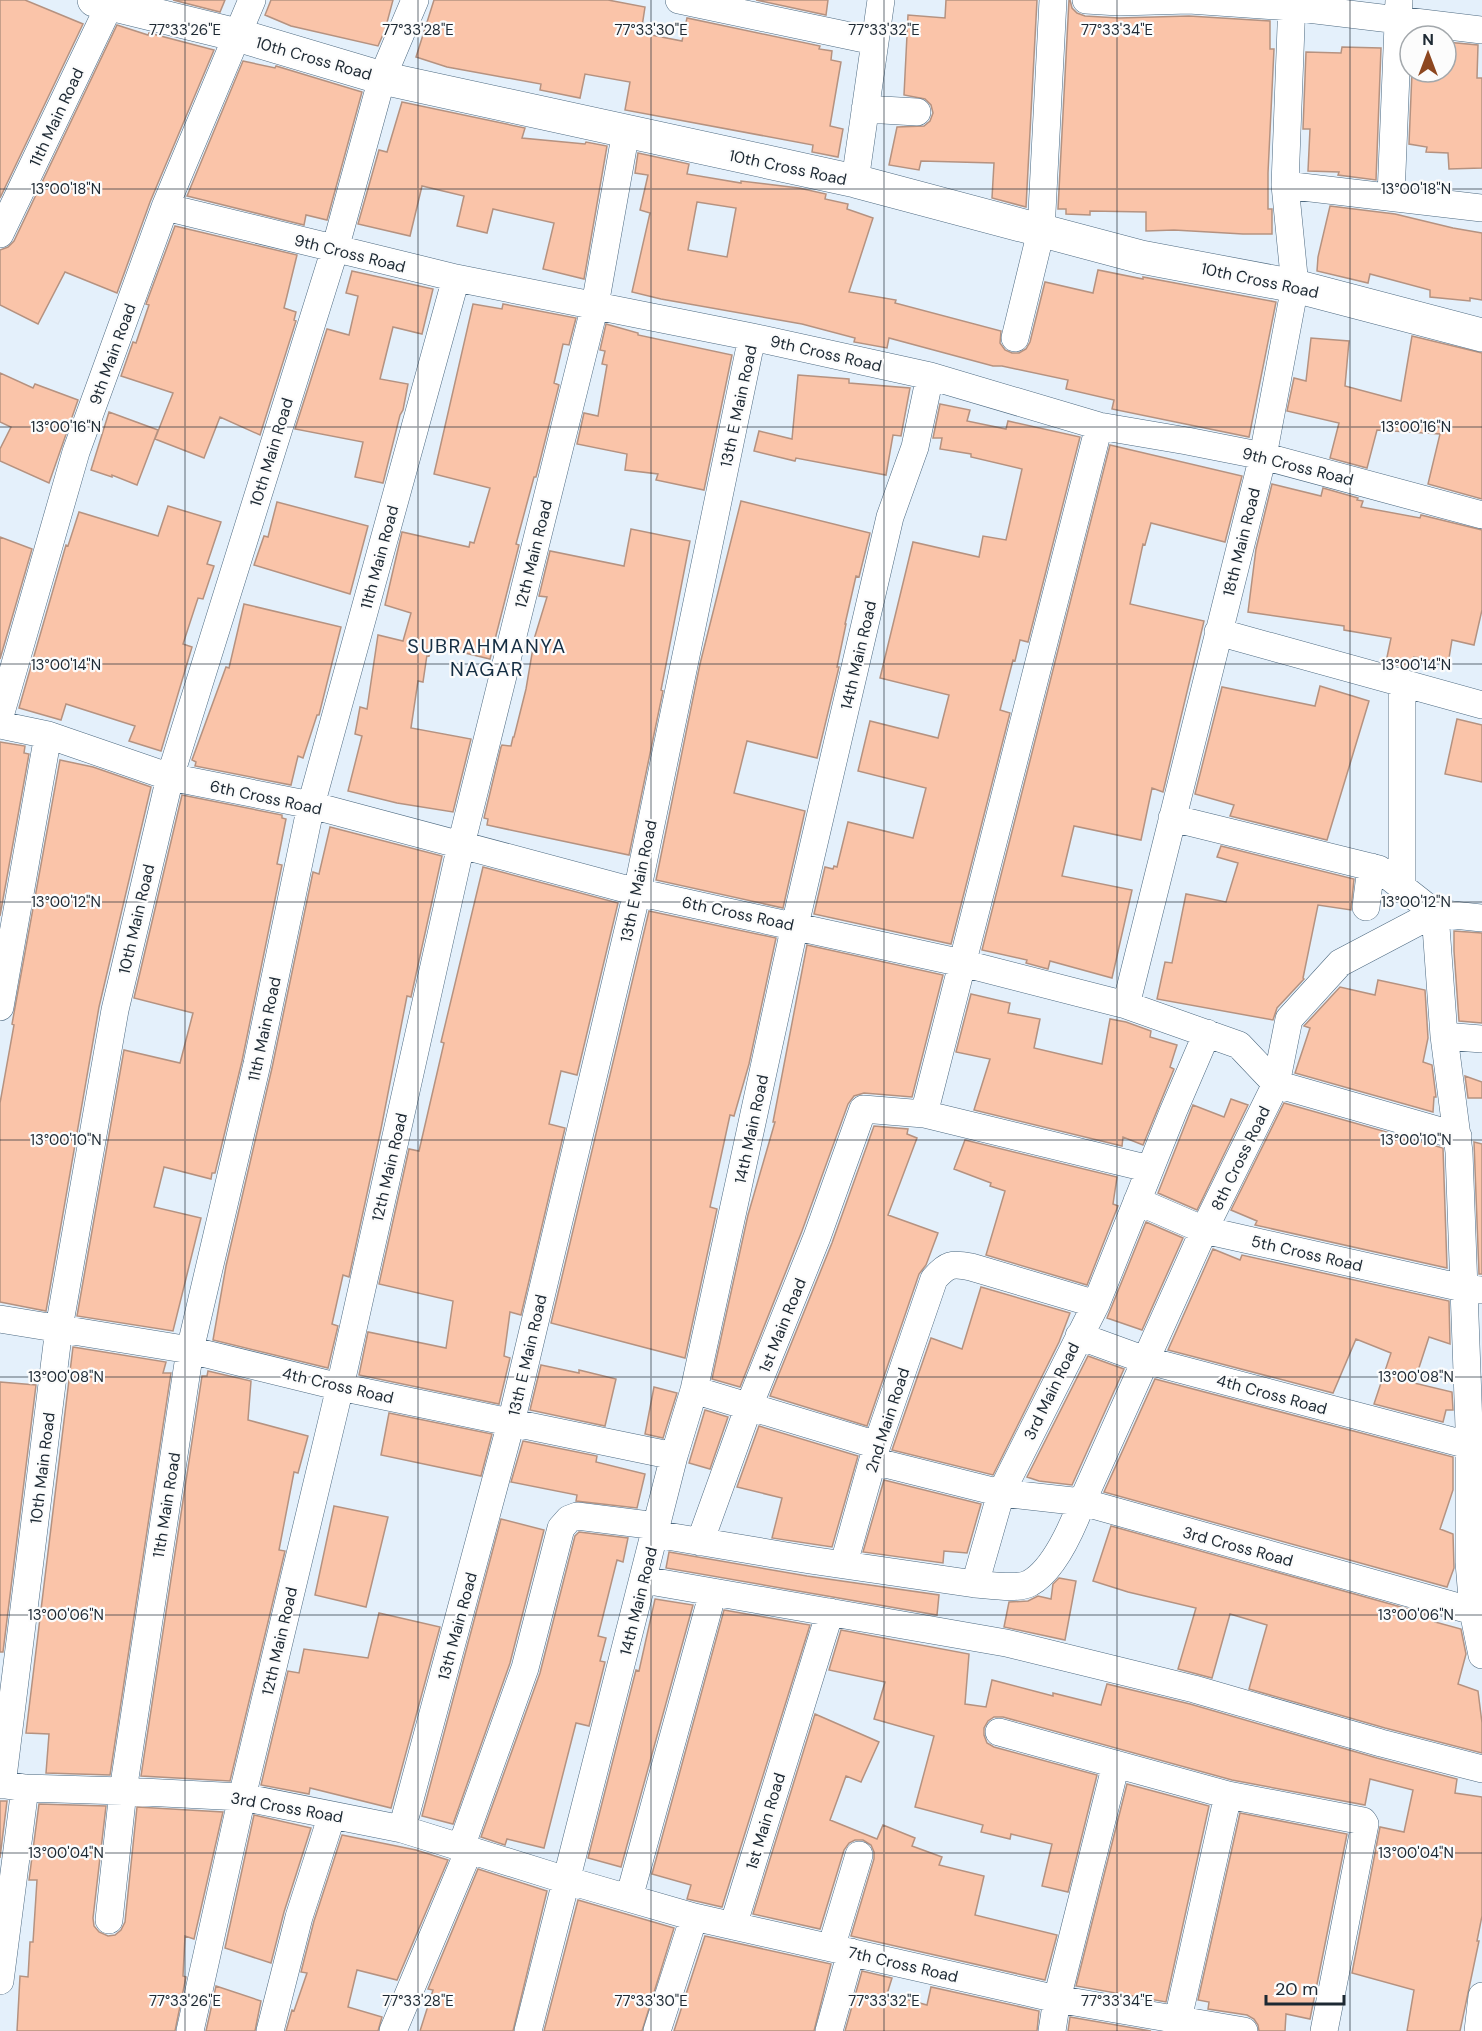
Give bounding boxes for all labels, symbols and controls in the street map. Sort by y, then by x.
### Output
text: 77°33'26"E [149,20,221,40]
text: 77°33'28"E [382,20,454,40]
text: 77°33'30"E [614,20,688,40]
text: 77°33'32"E [848,20,920,40]
text: 77°33'34"E [1081,20,1153,40]
north arrow [1398,24,1458,84]
text: N [1422,29,1434,50]
street label: 10th Cross Road [253,32,374,85]
street label: 11th Main Road [24,65,88,170]
street label: 10th Cross Road [727,145,849,190]
text: 13°00'18"N [31,179,101,199]
text: 13°00'18"N [1381,179,1451,199]
street label: 9th Cross Road [292,230,408,277]
street label: 10th Cross Road [1199,258,1321,303]
street label: 9th Main Road [84,301,141,408]
street label: 9th Cross Road [768,330,884,377]
street label: 13th E Main Road [715,343,762,469]
street label: 10th Main Road [245,395,298,509]
text: 13°00'16"N [31,417,101,437]
text: 13°00'16"N [1381,417,1451,437]
street label: 9th Cross Road [1240,443,1356,490]
street label: 18th Main Road [1218,486,1265,599]
street label: 12th Main Road [510,498,557,610]
street label: 11th Main Road [356,503,403,611]
street label: 14th Main Road [836,599,881,712]
district label: SUBRAHMANYA NAGAR [407,633,567,682]
text: 13°00'14"N [31,655,101,675]
text: 13°00'14"N [1381,655,1451,675]
street label: 6th Cross Road [208,775,324,820]
street label: 13th E Main Road [615,818,662,944]
street label: 10th Main Road [114,862,159,976]
street label: 6th Cross Road [680,891,796,936]
text: 13°00'12"N [31,892,101,912]
text: 13°00'12"N [1381,892,1451,912]
street label: 11th Main Road [243,975,286,1083]
street label: 14th Main Road [730,1073,773,1186]
street label: 8th Cross Road [1206,1103,1275,1214]
street label: 12th Main Road [367,1111,412,1223]
text: 13°00'10"N [30,1130,102,1150]
text: 13°00'10"N [1380,1130,1452,1150]
street label: 5th Cross Road [1249,1230,1365,1276]
street label: 1st Main Road [754,1275,811,1375]
street label: 13th E Main Road [503,1292,552,1418]
street label: 3rd Main Road [1019,1339,1084,1443]
street label: 4th Cross Road [280,1362,396,1408]
street label: 2nd Main Road [861,1365,914,1475]
text: 13°00'08"N [28,1367,104,1387]
text: 13°00'08"N [1378,1367,1454,1387]
street label: 4th Cross Road [1214,1370,1329,1419]
street label: 10th Main Road [25,1411,60,1525]
street label: 11th Main Road [148,1451,185,1559]
street label: 3rd Cross Road [1180,1522,1295,1571]
street label: 14th Main Road [615,1545,662,1658]
street label: 13th Main Road [433,1570,482,1682]
street label: 12th Main Road [257,1585,302,1697]
text: 13°00'06"N [28,1605,104,1625]
text: 13°00'06"N [1378,1605,1454,1625]
street label: 1st Main Road [741,1770,790,1872]
street label: 3rd Cross Road [229,1787,345,1828]
text: 13°00'04"N [28,1843,104,1863]
text: 13°00'04"N [1378,1843,1454,1863]
street label: 7th Cross Road [846,1942,960,1987]
scale bar [1266,1968,1344,2006]
text: 20 m [1275,1977,1318,2001]
text: 77°33'26"E [149,1991,221,2011]
text: 77°33'28"E [382,1991,454,2011]
text: 77°33'30"E [614,1991,688,2011]
text: 77°33'32"E [848,1991,920,2011]
text: 77°33'34"E [1081,1991,1153,2011]

